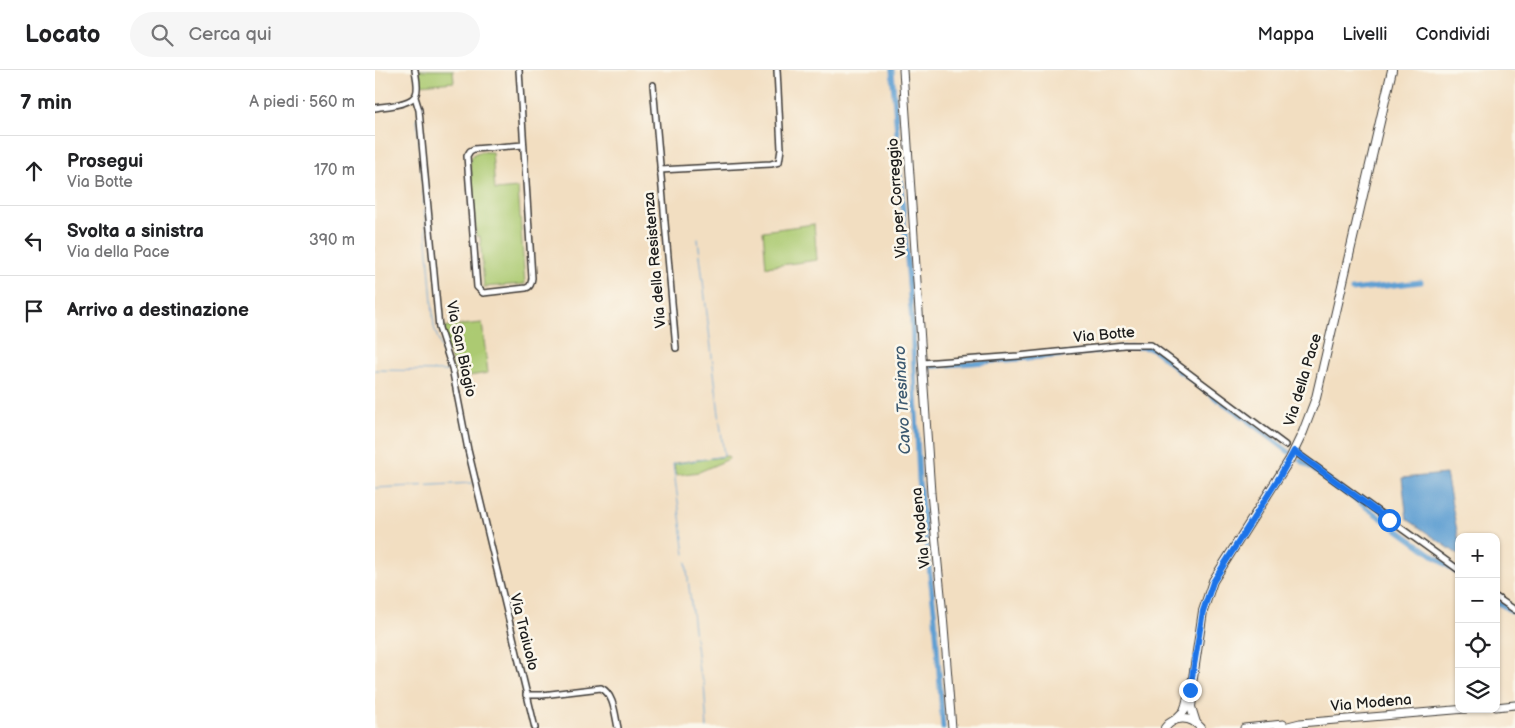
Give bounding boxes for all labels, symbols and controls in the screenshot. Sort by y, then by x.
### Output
search box [130,12,480,57]
text: Locato [25,20,100,49]
icon: search [148,21,176,49]
text: Cerca qui [188,23,272,46]
text: Mappa [1257,24,1314,45]
text: Livelli [1342,24,1388,45]
text: Condividi [1416,24,1490,45]
text: 7 min [20,90,72,115]
text: A piedi · 560 m [249,93,355,112]
street label: Via per Correggio [883,137,911,259]
text: Prosegui [67,150,143,173]
icon: ahead [20,157,48,185]
text: 170 m [314,161,355,180]
text: Via Botte [67,173,133,192]
street label: Via della Resistenza [640,191,670,329]
text: Svolta a sinistra [67,220,204,243]
icon: left [20,227,48,255]
text: 390 m [309,231,355,250]
text: Via della Pace [67,243,170,262]
icon: arrive [20,297,48,325]
text: Arrivo a destinazione [67,299,249,322]
street label: Via San Biagio [442,299,480,399]
street label: Via Botte [1072,323,1136,347]
street label: Via della Pace [1280,331,1326,429]
water label: Cavo Tresinaro [891,345,915,455]
street label: Via Modena [907,487,935,569]
route start [1378,509,1401,532]
map controls [1455,533,1500,713]
button: + [1455,533,1500,578]
button: − [1455,578,1500,623]
street label: Via Traiuolo [505,591,543,673]
button: locate [1455,623,1500,668]
button: layers [1455,668,1500,713]
route end [1179,679,1202,702]
street label: Via Modena [1330,690,1412,716]

